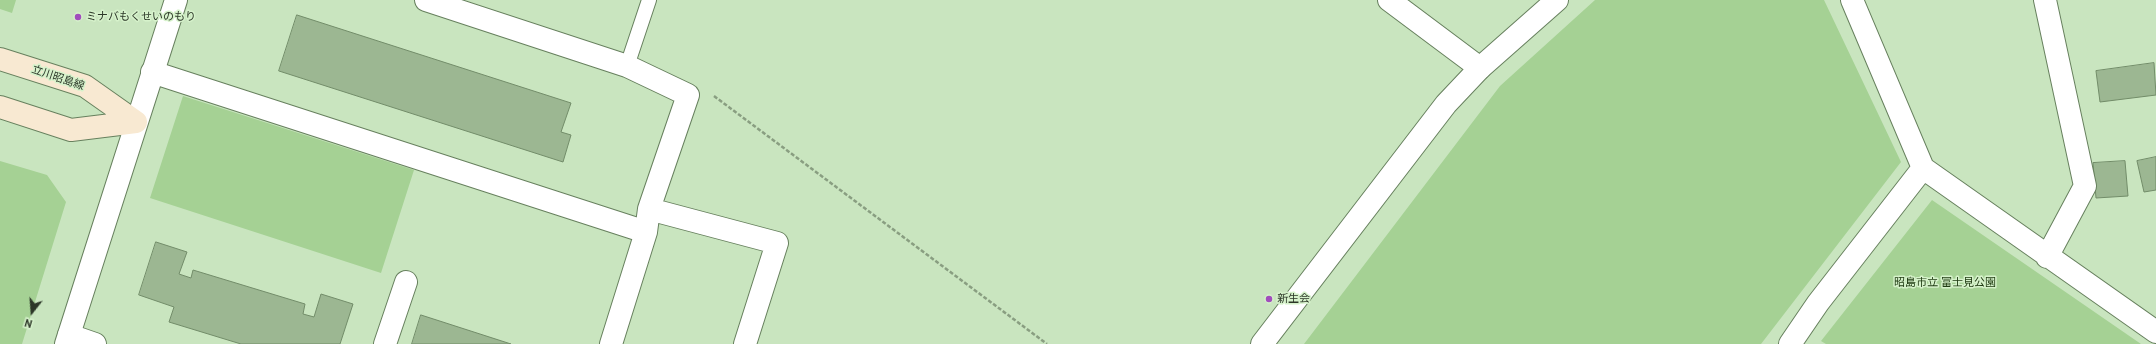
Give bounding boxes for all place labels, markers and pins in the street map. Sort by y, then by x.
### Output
place label: ミナバもくせいのもり [86,10,196,24]
marker: ミナバもくせいのもり [73,12,83,22]
place label: 新生会 [1277,292,1310,306]
marker: 新生会 [1264,294,1274,304]

